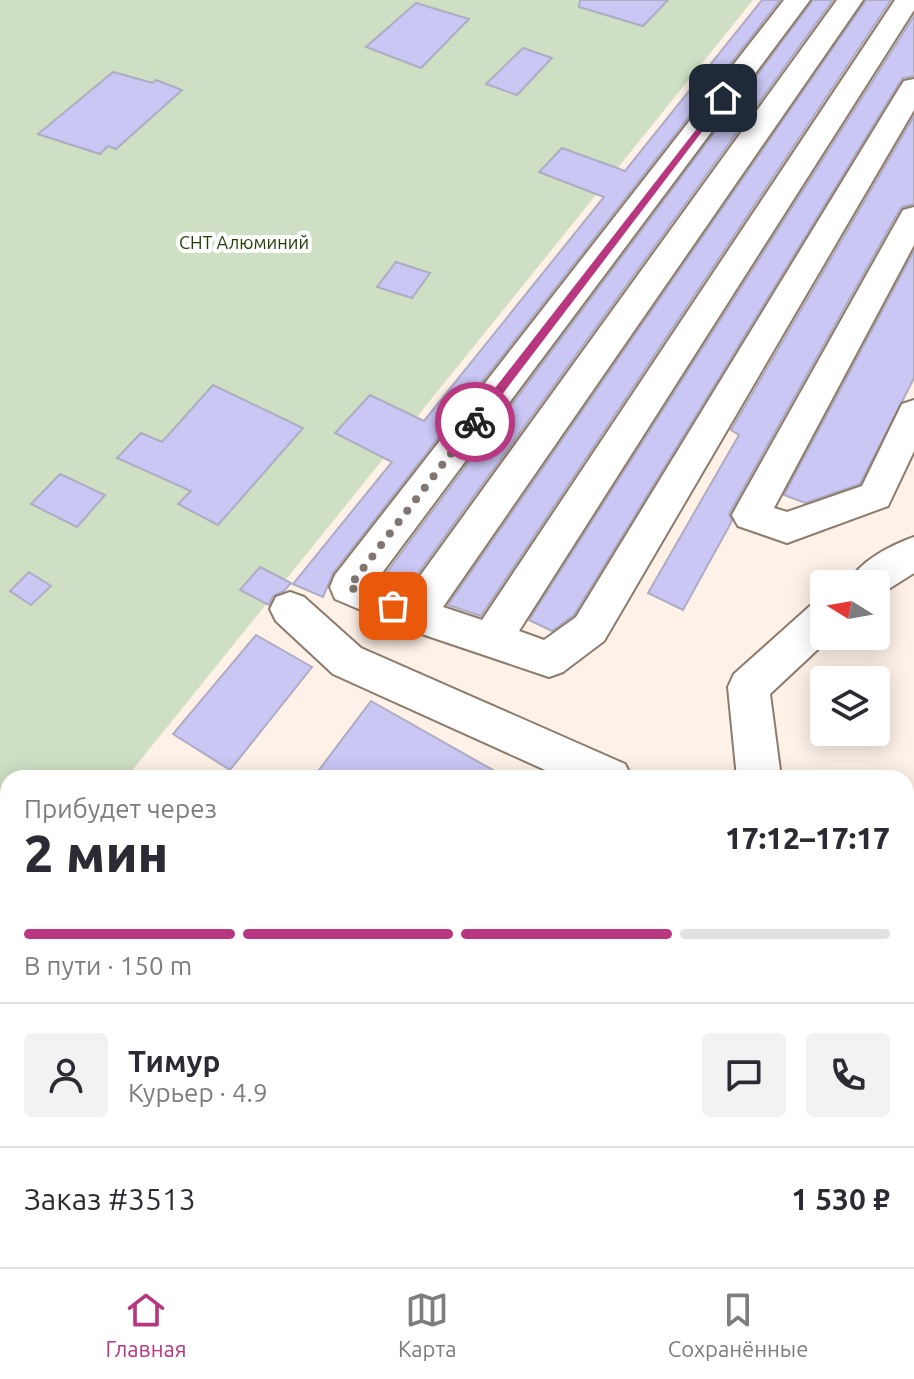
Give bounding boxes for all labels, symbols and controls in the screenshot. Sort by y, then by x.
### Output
pin [689,64,757,132]
icon: home [701,76,745,120]
park label: СНТ Алюминий [179,232,309,252]
courier [435,382,515,462]
icon: bike [453,400,497,444]
north arrow [810,570,890,650]
map controls [810,570,890,746]
pin [359,572,427,640]
icon: bag [371,584,415,628]
button: layers [810,666,890,746]
text: Прибудет через [24,794,217,823]
text: 17:12–17:17 [725,821,890,855]
text: 2 мин [24,824,168,882]
text: В пути · 150 m [24,951,192,980]
button: person [24,1033,108,1117]
button: chat [702,1033,786,1117]
button: phone [806,1033,890,1117]
text: Тимур [128,1044,220,1078]
text: Курьер · 4.9 [128,1078,268,1107]
text: Заказ #3513 [24,1182,196,1216]
text: 1 530 ₽ [791,1182,890,1216]
tab: Главная [106,1288,187,1361]
tab: Карта [398,1288,457,1361]
tab: Сохранённые [668,1288,808,1361]

